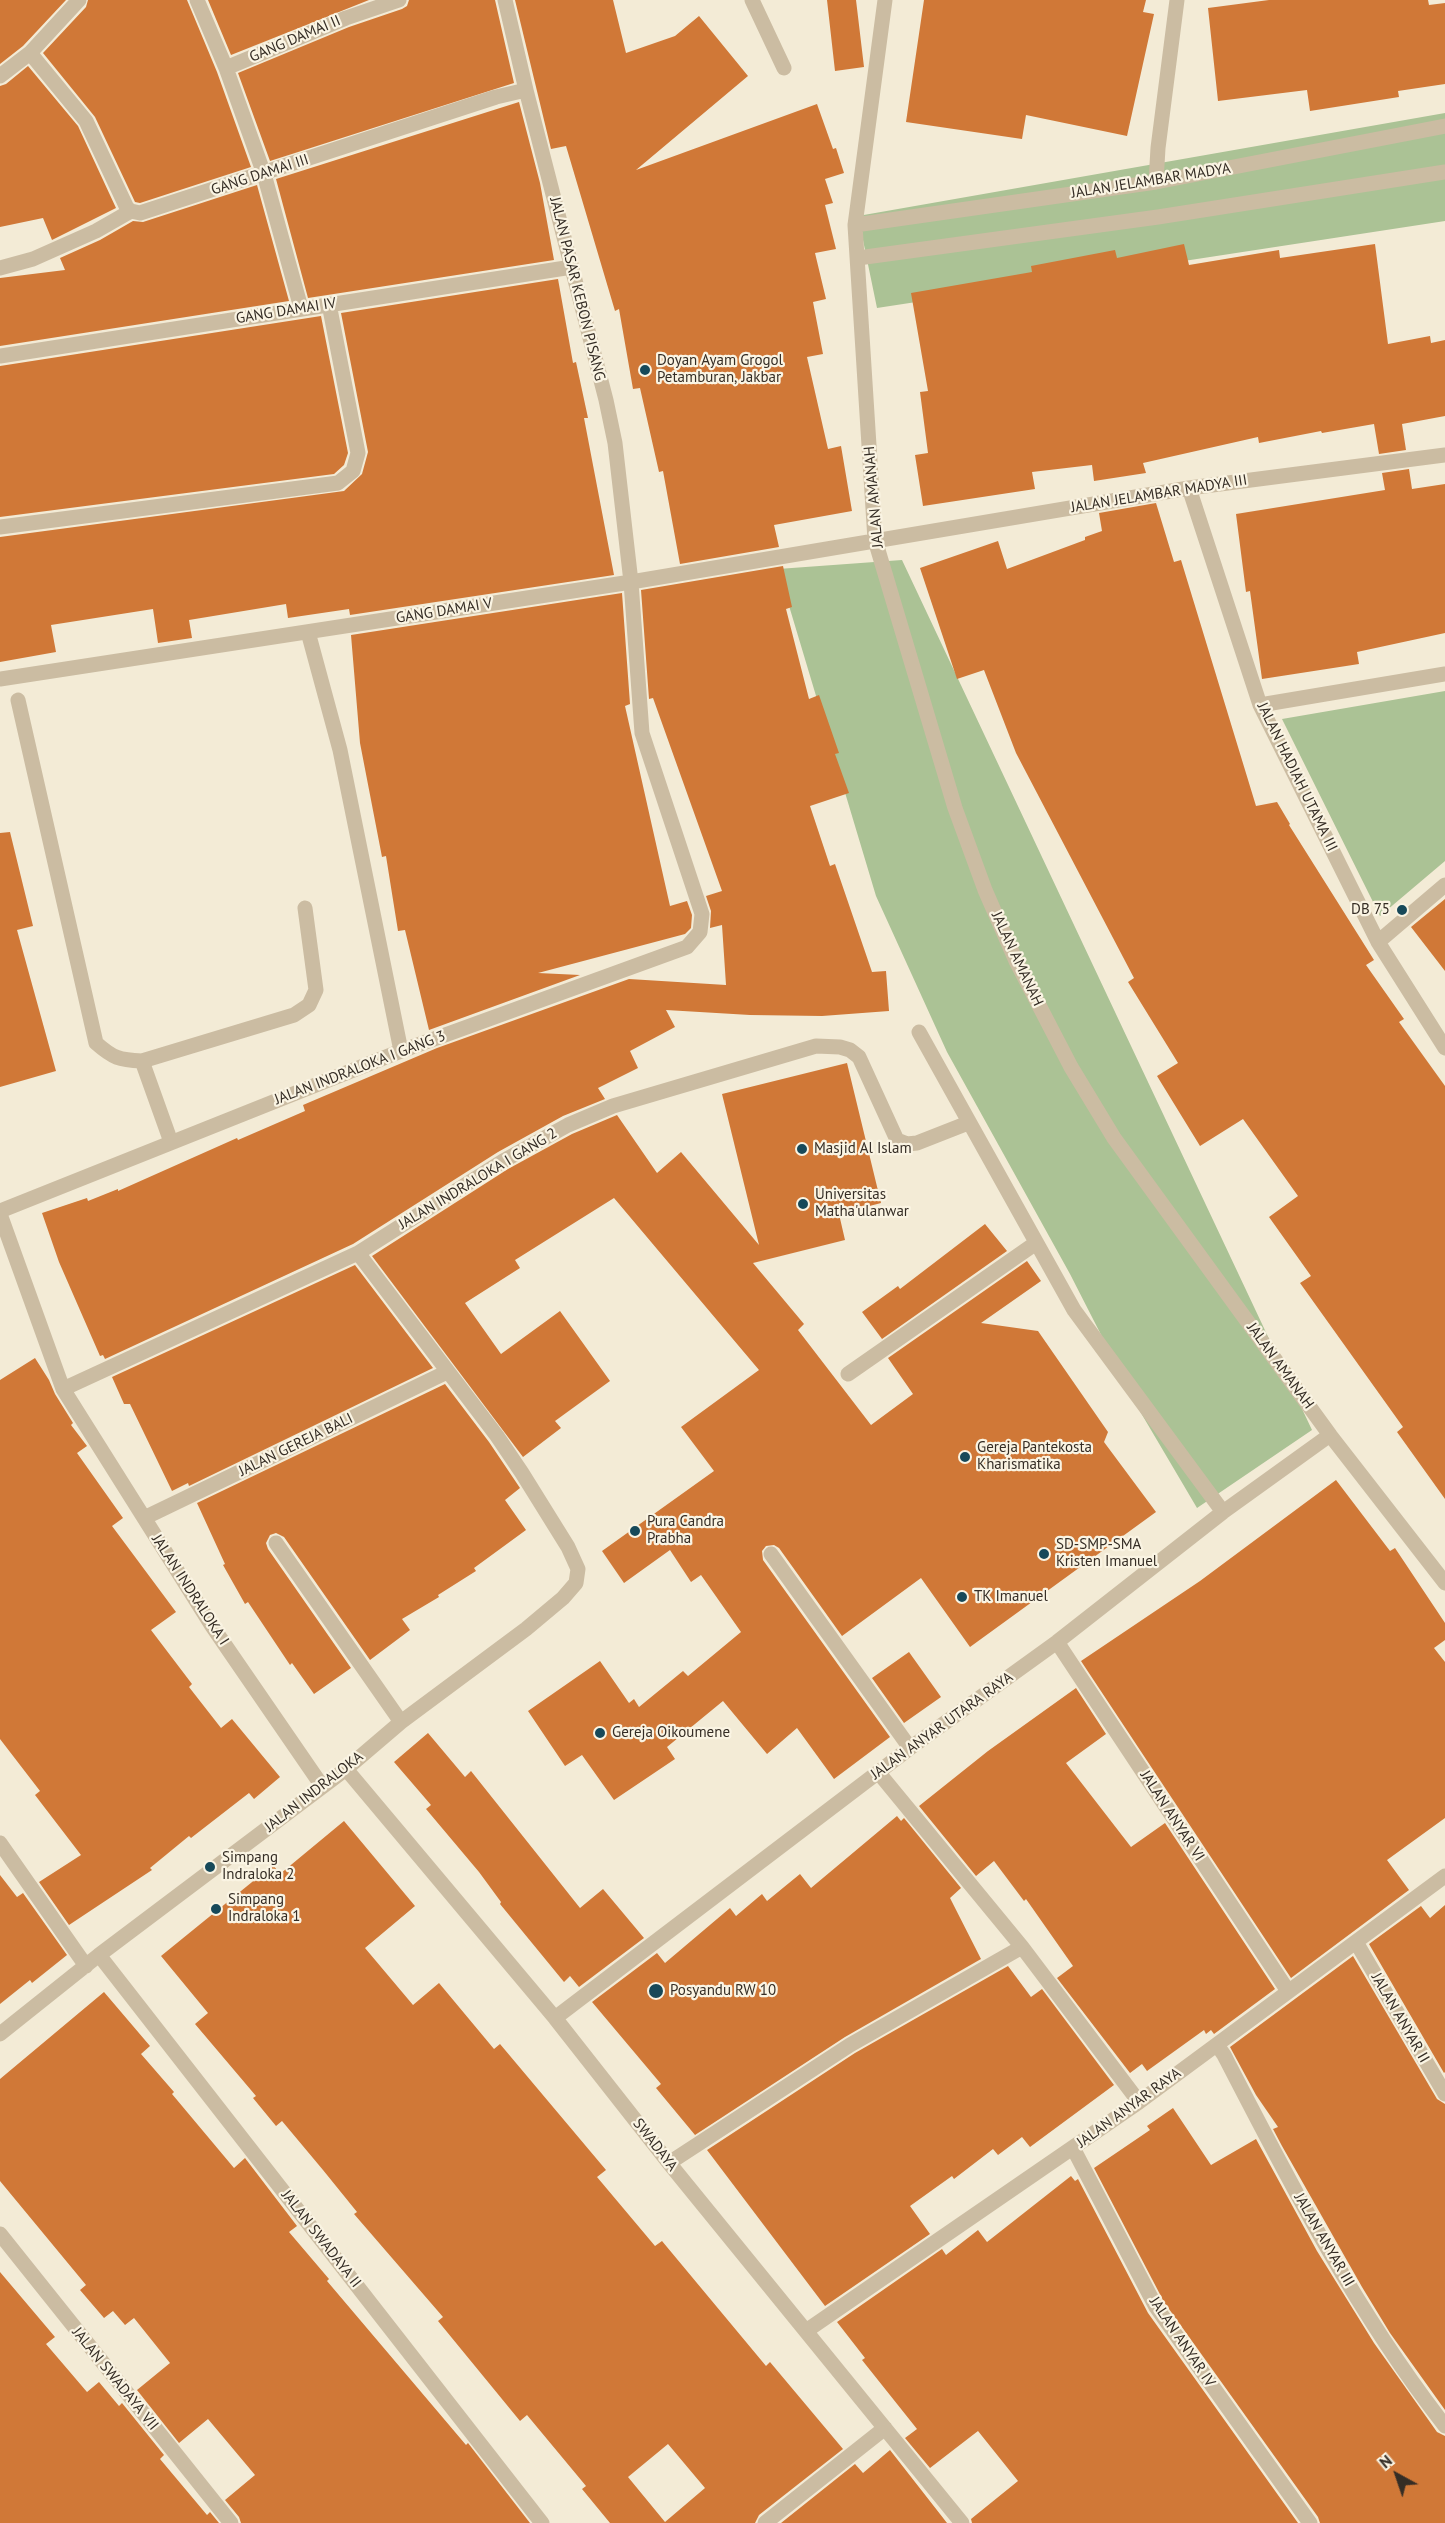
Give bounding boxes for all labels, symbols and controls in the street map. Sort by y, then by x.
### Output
street label: GANG DAMAI II [247,12,343,66]
street label: GANG DAMAI III [209,151,311,199]
street label: JALAN JELAMBAR MADYA [1070,160,1232,202]
street label: JALAN PASAR KEBON PISANG [545,195,609,383]
street label: GANG DAMAI IV [235,294,337,328]
place label: Doyan Ayam Grogol Petamburan, Jakbar [657,352,783,387]
marker: Doyan Ayam Grogol Petamburan, Jakbar [638,363,652,377]
street label: JALAN AMANAH [861,445,887,549]
street label: JALAN JELAMBAR MADYA III [1070,471,1248,517]
street label: GANG DAMAI V [395,595,493,627]
street label: JALAN HADIAH UTAMA III [1253,700,1341,854]
place label: DB 75 [1351,901,1390,919]
marker: DB 75 [1395,903,1409,917]
street label: JALAN AMANAH [987,909,1047,1009]
street label: JALAN INDRALOKA I GANG 3 [272,1027,448,1109]
street label: JALAN INDRALOKA I GANG 2 [395,1124,561,1234]
place label: Masjid Al Islam [814,1140,912,1158]
marker: Masjid Al Islam [795,1142,809,1156]
place label: Universitas Matha'ulanwar [815,1186,909,1221]
marker: Universitas Matha'ulanwar [796,1197,810,1211]
street label: JALAN AMANAH [1243,1319,1317,1413]
street label: JALAN GEREJA BALI [236,1410,356,1480]
place label: Gereja Pantekosta Kharismatika [977,1439,1092,1474]
marker: Gereja Pantekosta Kharismatika [958,1450,972,1464]
place label: Pura Candra Prabha [647,1513,724,1548]
marker: Pura Candra Prabha [628,1524,642,1538]
street label: JALAN INDRALOKA I [148,1531,232,1649]
place label: SD-SMP-SMA Kristen Imanuel [1056,1536,1157,1571]
marker: SD-SMP-SMA Kristen Imanuel [1037,1547,1051,1561]
place label: TK Imanuel [974,1588,1048,1606]
marker: TK Imanuel [955,1590,969,1604]
street label: JALAN ANYAR UTARA RAYA [867,1668,1017,1784]
place label: Gereja Oikoumene [612,1724,730,1742]
marker: Gereja Oikoumene [593,1726,607,1740]
street label: JALAN INDRALOKA [261,1748,367,1836]
street label: JALAN ANYAR VI [1136,1767,1208,1865]
place label: Simpang Indraloka 2 [222,1849,294,1884]
marker: Simpang Indraloka 2 [203,1860,217,1874]
place label: Simpang Indraloka 1 [228,1891,300,1926]
marker: Simpang Indraloka 1 [209,1902,223,1916]
street label: JALAN ANYAR II [1367,1970,1433,2066]
marker: Posyandu RW 10 [647,1982,665,2000]
place label: Posyandu RW 10 [670,1982,776,2000]
street label: JALAN ANYAR RAYA [1073,2064,1185,2152]
street label: SWADAYA [629,2115,681,2175]
street label: JALAN SWADAYA II [277,2187,365,2291]
street label: JALAN ANYAR III [1290,2190,1358,2290]
street label: JALAN ANYAR IV [1145,2294,1219,2390]
street label: JALAN SWADAYA VII [68,2324,162,2434]
north arrow [1367,2445,1427,2505]
text: N [1375,2450,1396,2472]

